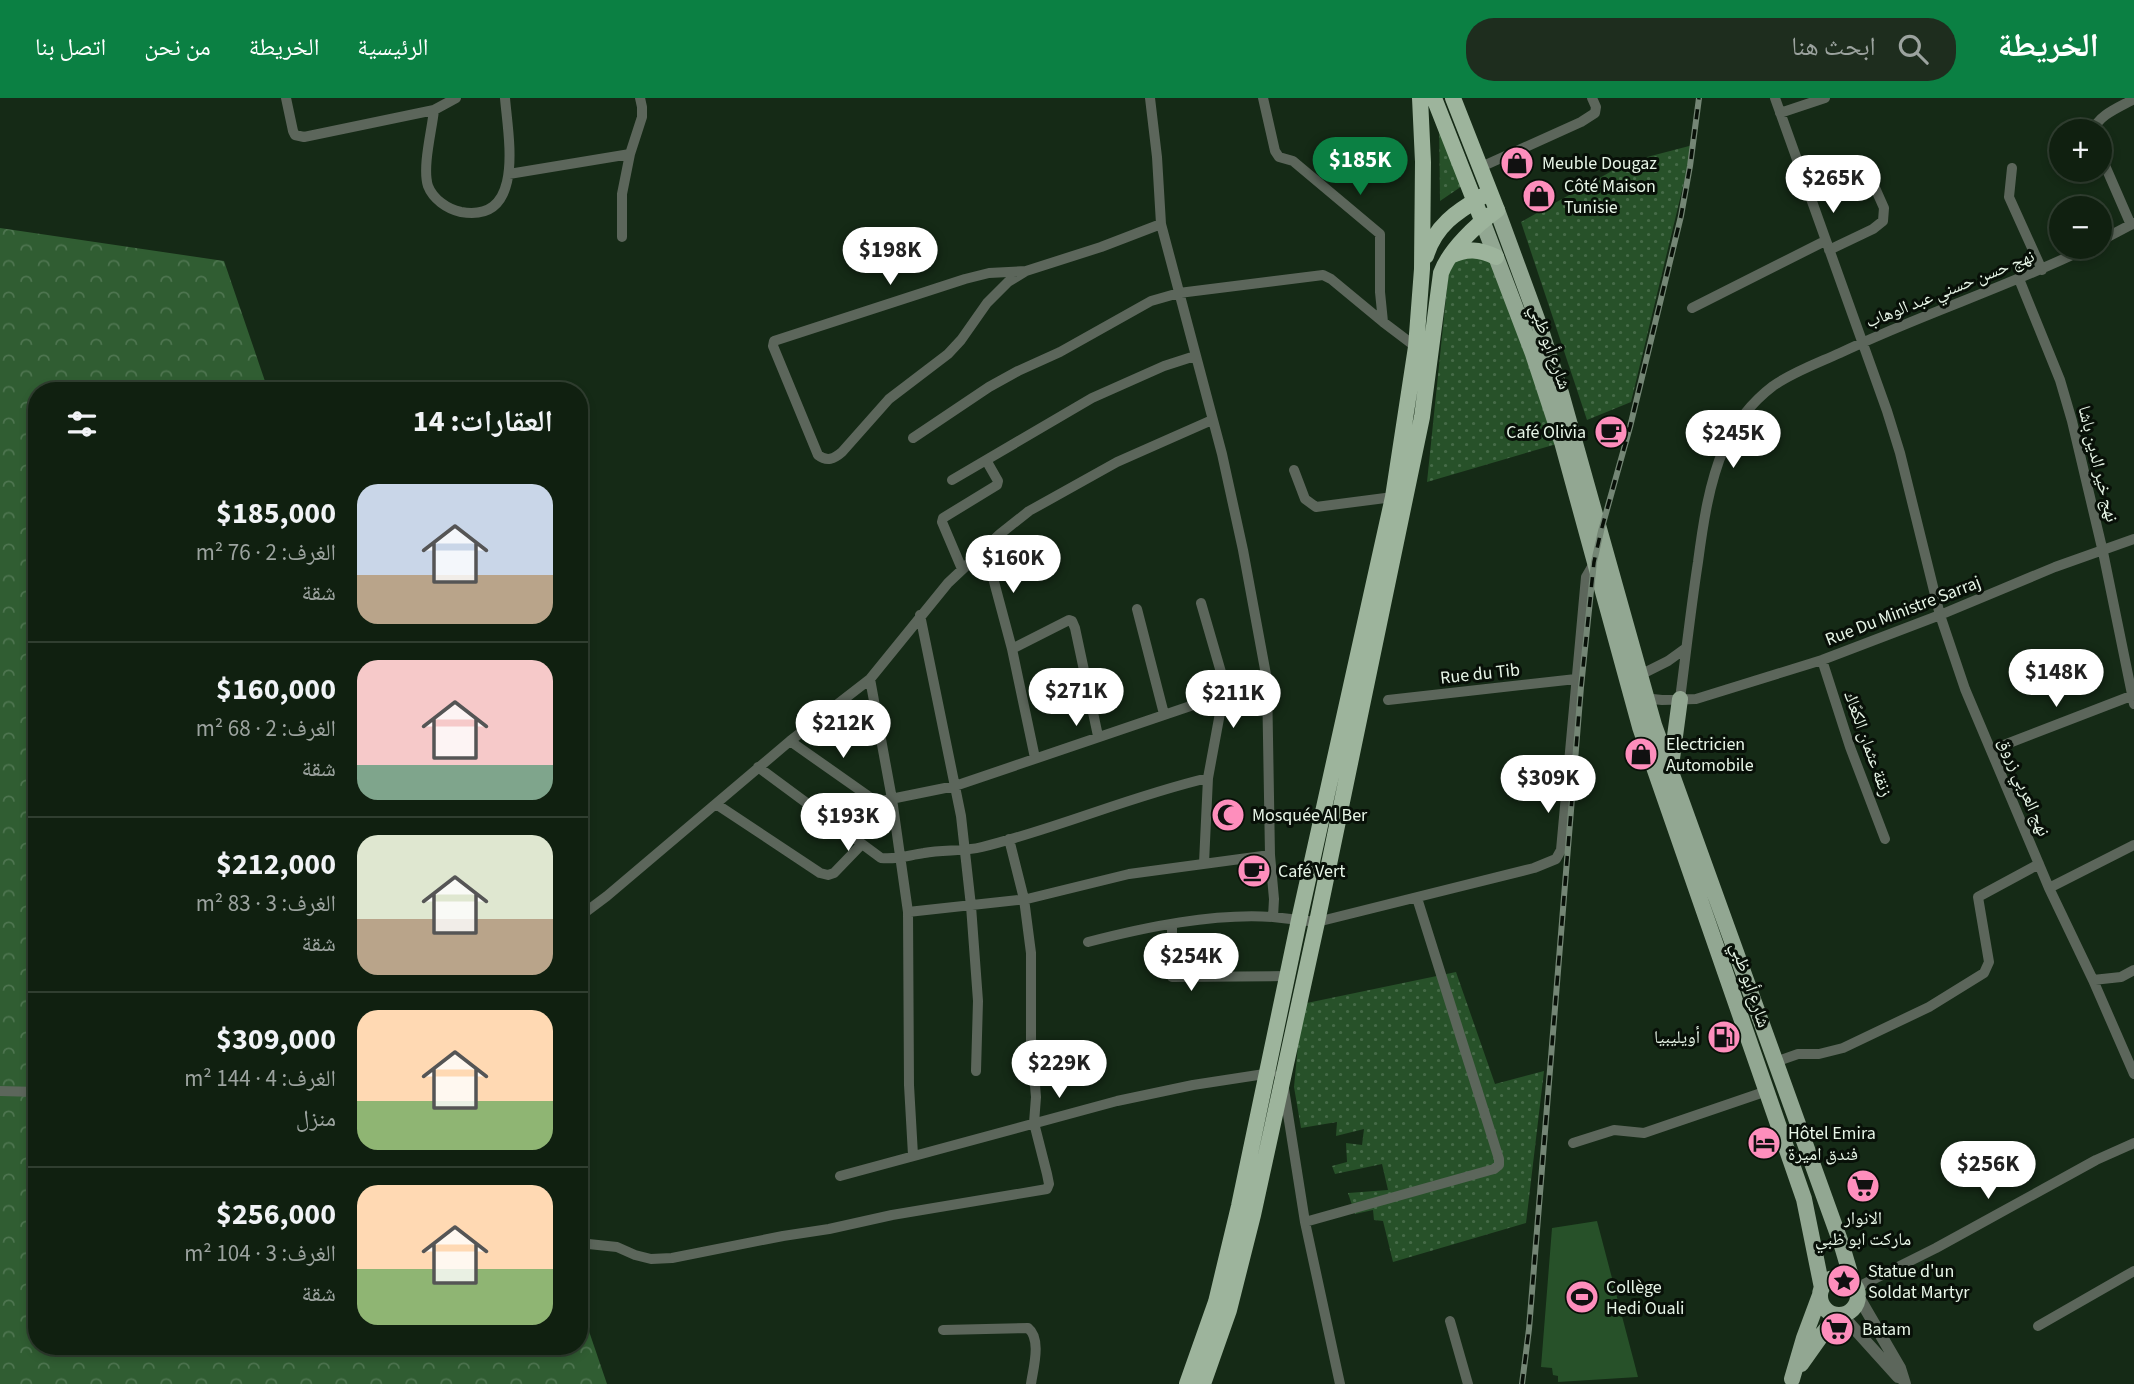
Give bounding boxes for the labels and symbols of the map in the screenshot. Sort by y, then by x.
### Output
pin: $185K [1311,138,1409,197]
shop icon: Meuble Dougaz [1498,144,1536,182]
place label: Meuble Dougaz [1542,151,1657,176]
pin: $265K [1784,156,1882,215]
place label: Côté Maison Tunisie [1564,174,1656,220]
shop icon: Côté Maison Tunisie [1520,177,1558,215]
pin: $198K [841,228,939,287]
street label: نهج حسن حسني عبد الوهاب [1862,244,2039,336]
street label: شارع أبو ظبي [1522,301,1577,393]
street label: نهج خير الدين باشا [2071,403,2125,525]
pin: $245K [1684,410,1782,470]
cafe icon: Café Olivia [1592,413,1630,451]
place label: Café Olivia [1506,420,1586,445]
pin: $160K [964,536,1062,595]
street label: Rue Du Ministre Sarraj [1822,570,1984,652]
pin: $148K [2007,650,2105,709]
street label: Rue du Tib [1439,657,1521,691]
pin: $271K [1027,668,1125,728]
pin: $211K [1184,670,1282,730]
street label: زنقة عثمان الكعّاك [1837,688,1899,800]
pin: $212K [794,700,892,760]
place label: Electricien Automobile [1666,732,1754,778]
street label: نهج العربي زروق [1991,734,2056,841]
shop icon: Electricien Automobile [1622,735,1660,773]
pin: $309K [1499,756,1597,815]
pin: $193K [799,794,897,853]
mosque icon: Mosquée Al Ber [1209,796,1247,834]
place label: Mosquée Al Ber [1252,803,1368,828]
cafe icon: Café Vert [1235,852,1273,890]
place label: Café Vert [1278,859,1345,884]
pin: $254K [1142,934,1240,993]
street label: شارع أبو ظبي [1722,939,1776,1031]
fuel station icon: أويليبيا [1705,1018,1743,1056]
place label: أويليبيا [1654,1025,1700,1050]
pin: $229K [1010,1040,1108,1100]
place label: Hôtel Emira فندق اميرة [1788,1121,1876,1167]
hotel icon: Hôtel Emira فندق اميرة [1745,1124,1783,1162]
pin: $256K [1939,1142,2037,1201]
supermarket icon: الانوار ماركت ابو ظبي [1844,1167,1882,1205]
place label: الانوار ماركت ابو ظبي [1815,1206,1911,1253]
place label: Statue d'un Soldat Martyr [1868,1259,1970,1305]
place icon: Statue d'un Soldat Martyr [1825,1262,1863,1300]
place label: Collège Hedi Ouali [1606,1275,1685,1321]
sports icon: Collège Hedi Ouali [1563,1278,1601,1316]
supermarket icon: Batam [1818,1310,1856,1348]
place label: Batam [1862,1317,1911,1342]

